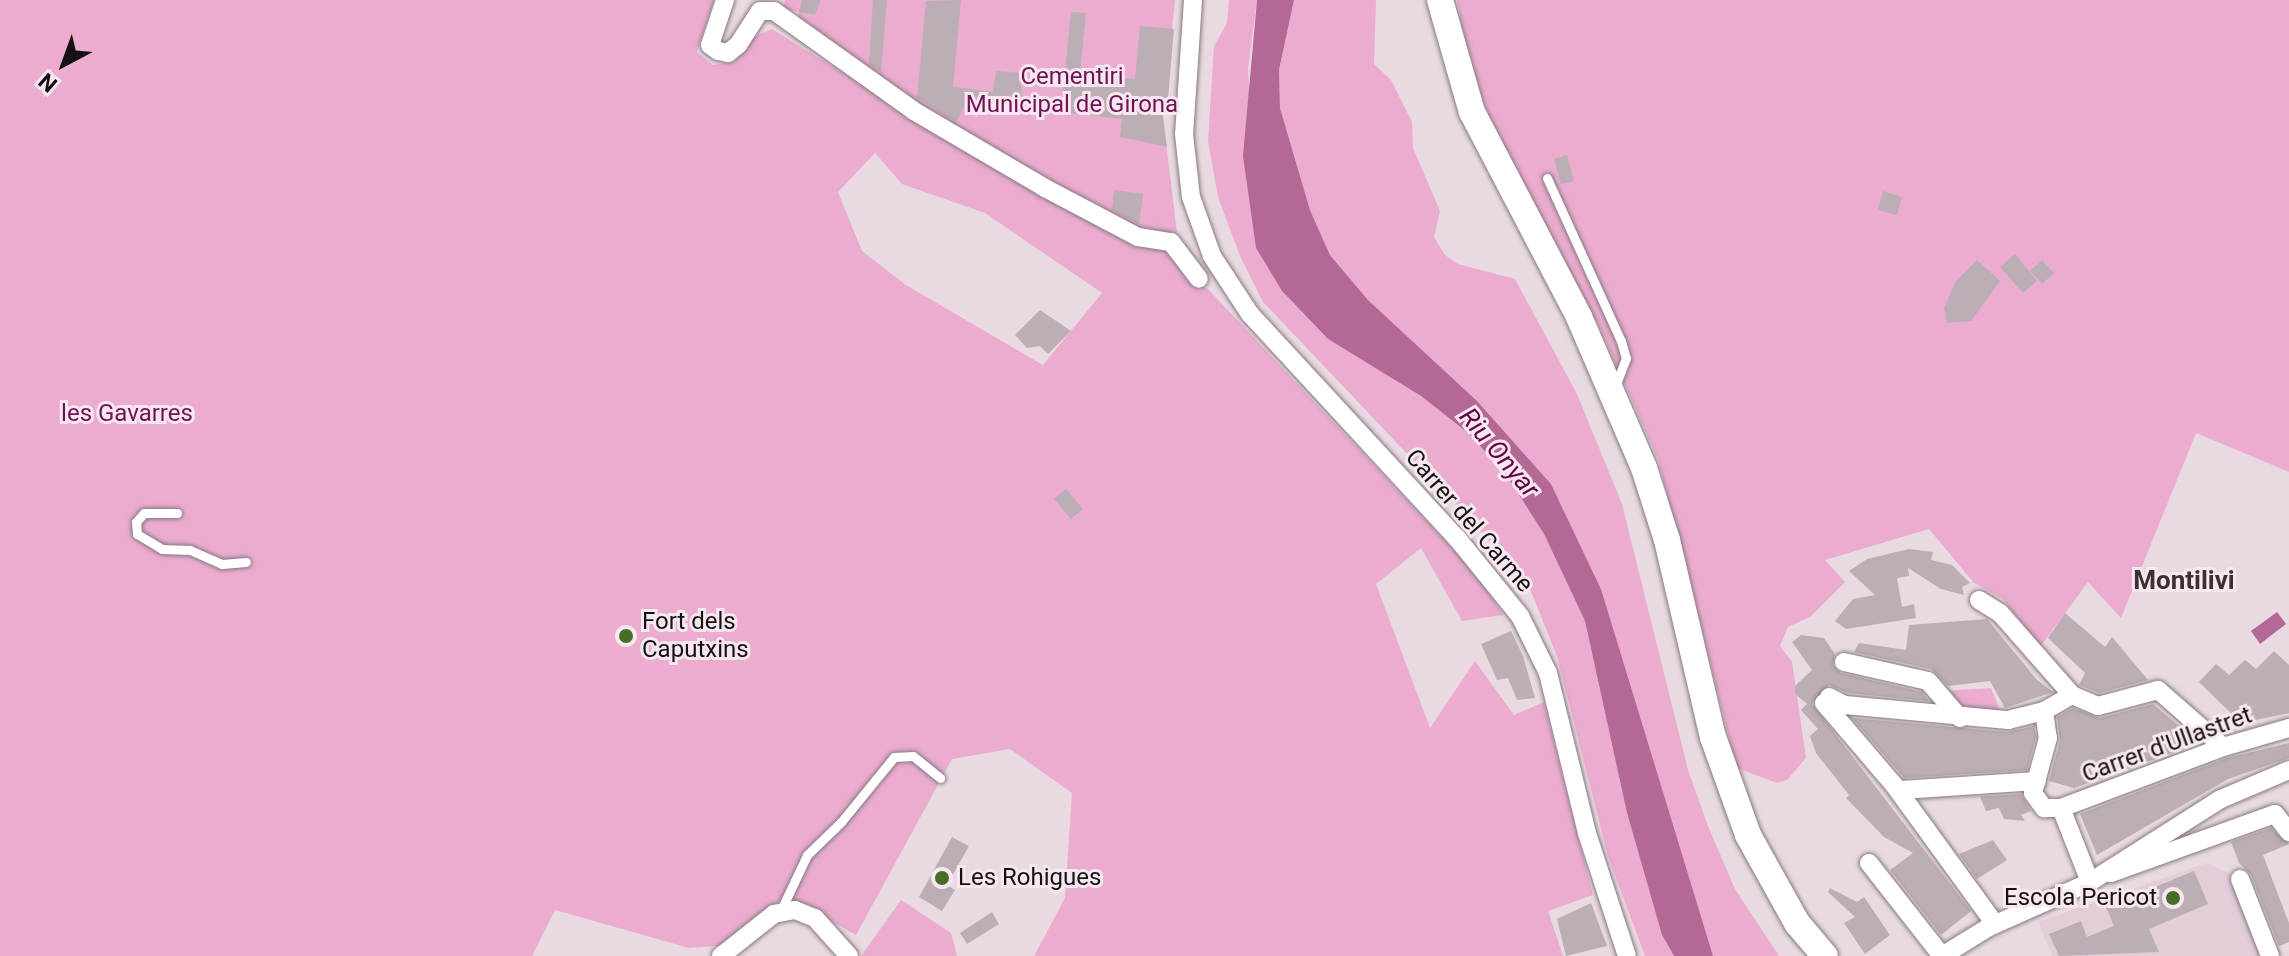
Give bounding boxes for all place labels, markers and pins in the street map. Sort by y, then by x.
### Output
place label: Fort dels Caputxins [642,608,749,664]
marker: Fort dels Caputxins [617,627,635,645]
place label: Les Rohigues [958,864,1101,892]
marker: Les Rohigues [933,869,951,887]
place label: Escola Pericot [2004,884,2157,912]
marker: Escola Pericot [2164,889,2182,907]

